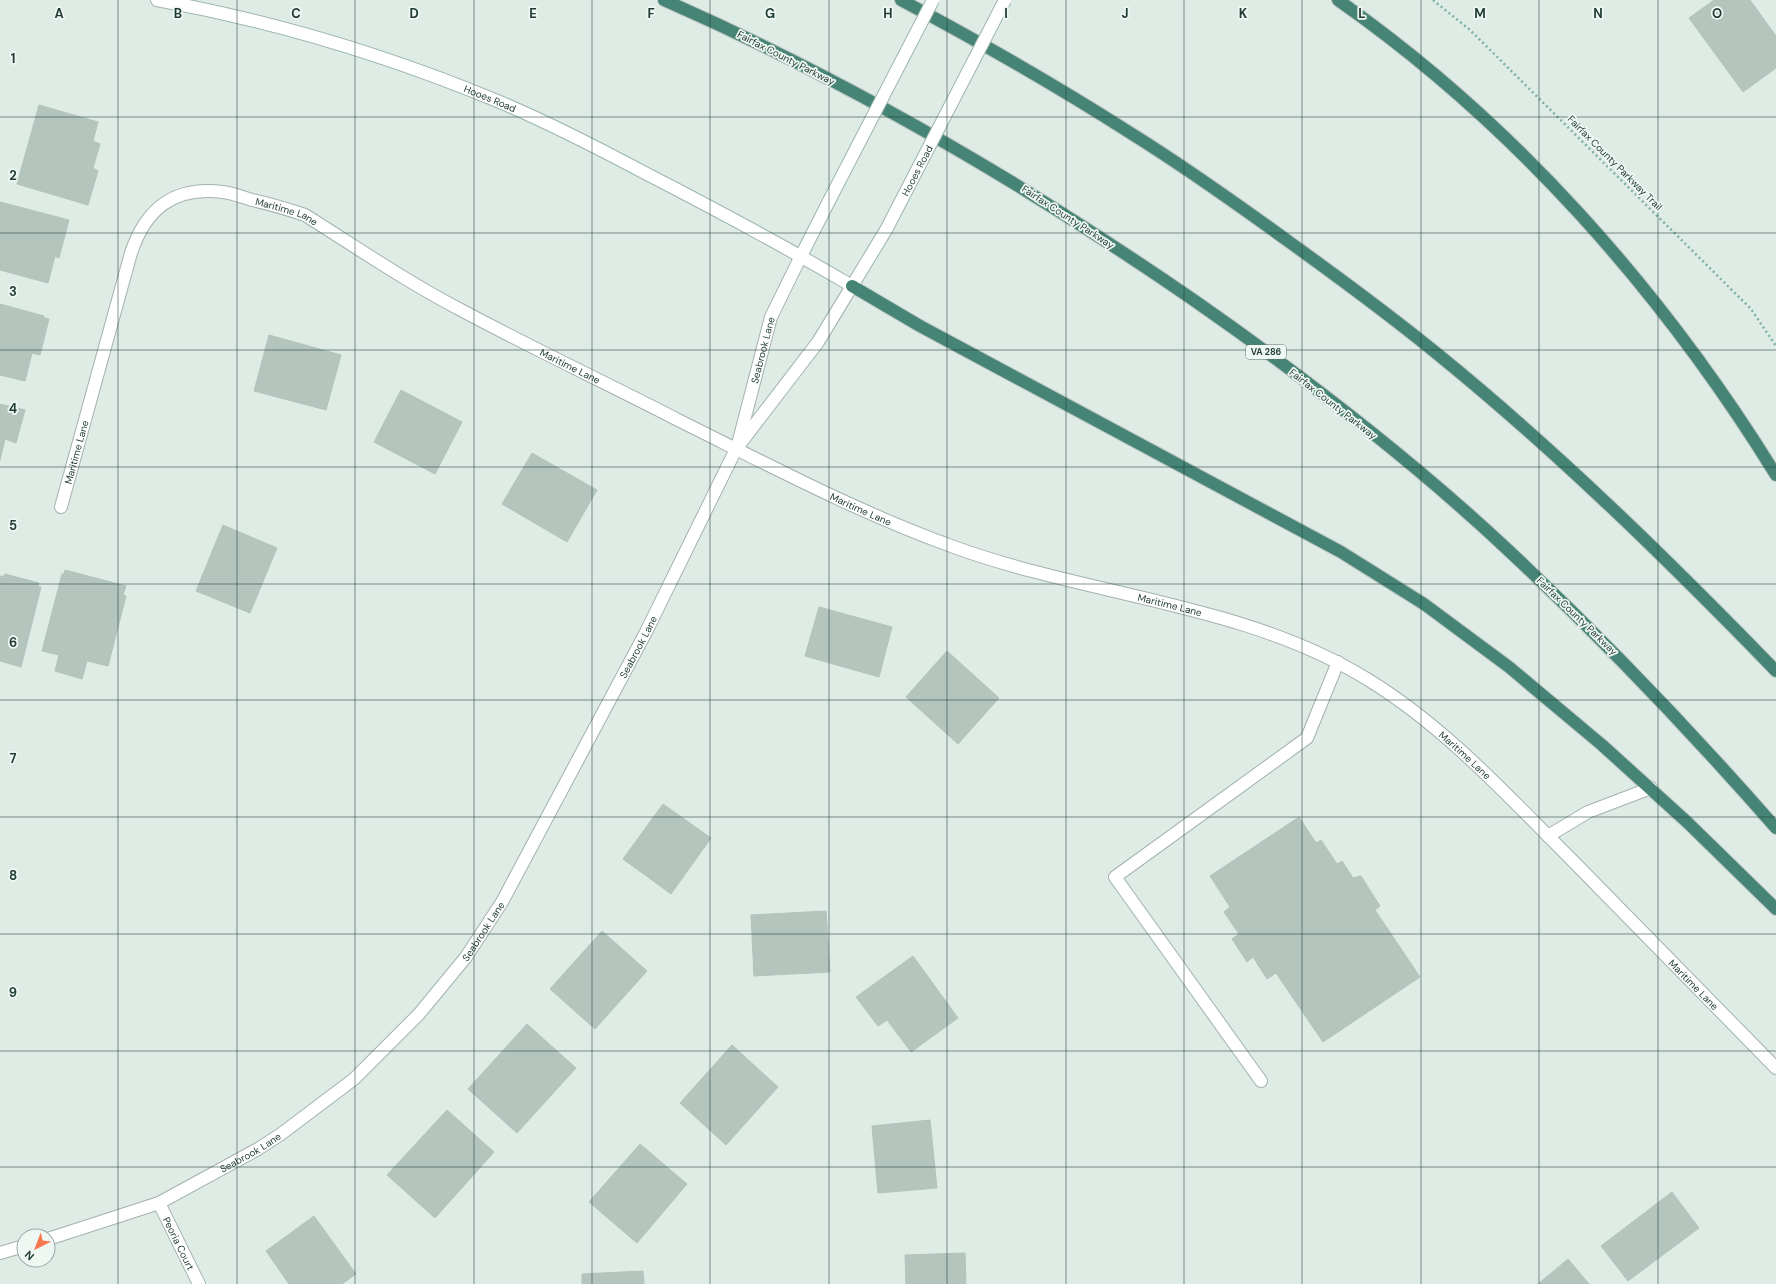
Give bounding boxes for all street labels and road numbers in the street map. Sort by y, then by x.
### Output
street label: Fairfax County Parkway [735,28,837,88]
street label: Hooes Road [462,82,518,115]
street label: Fairfax County Parkway Trail [1565,113,1665,213]
street label: Hooes Road [898,143,935,198]
street label: Fairfax County Parkway [1019,182,1117,252]
street label: Maritime Lane [254,194,321,228]
street label: Seabrook Lane [747,315,777,385]
street label: Maritime Lane [538,345,603,387]
road number: VA 286 [1246,345,1286,359]
street label: Fairfax County Parkway [1287,366,1380,443]
street label: Maritime Lane [61,418,91,485]
street label: Maritime Lane [828,490,894,528]
street label: Fairfax County Parkway [1534,574,1621,658]
street label: Maritime Lane [1136,590,1204,619]
street label: Seabrook Lane [616,613,660,680]
street label: Maritime Lane [1436,728,1494,782]
street label: Seabrook Lane [459,899,507,964]
street label: Maritime Lane [1666,956,1722,1013]
street label: Seabrook Lane [217,1129,283,1175]
street label: Peoria Court [160,1215,198,1272]

